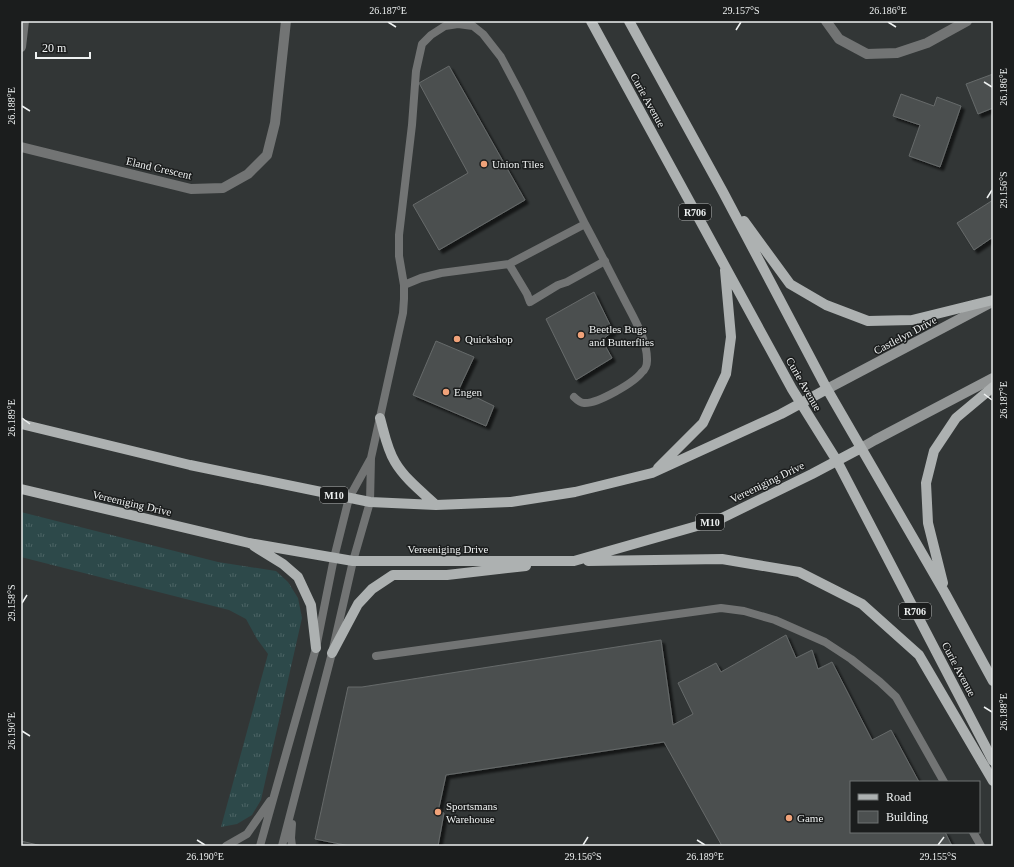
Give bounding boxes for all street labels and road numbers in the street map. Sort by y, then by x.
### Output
street label: Curie Avenue [628,71,668,129]
street label: Eland Crescent [125,155,193,181]
road number: R706 [679,204,711,220]
street label: Castlelyn Drive [872,313,939,357]
street label: Curie Avenue [784,355,824,413]
street label: Vereeniging Drive [728,459,806,505]
road number: M10 [320,487,348,503]
street label: Vereeniging Drive [91,488,173,518]
road number: M10 [696,514,724,530]
street label: Vereeniging Drive [408,543,489,555]
road number: R706 [899,603,931,619]
street label: Curie Avenue [940,640,978,698]

